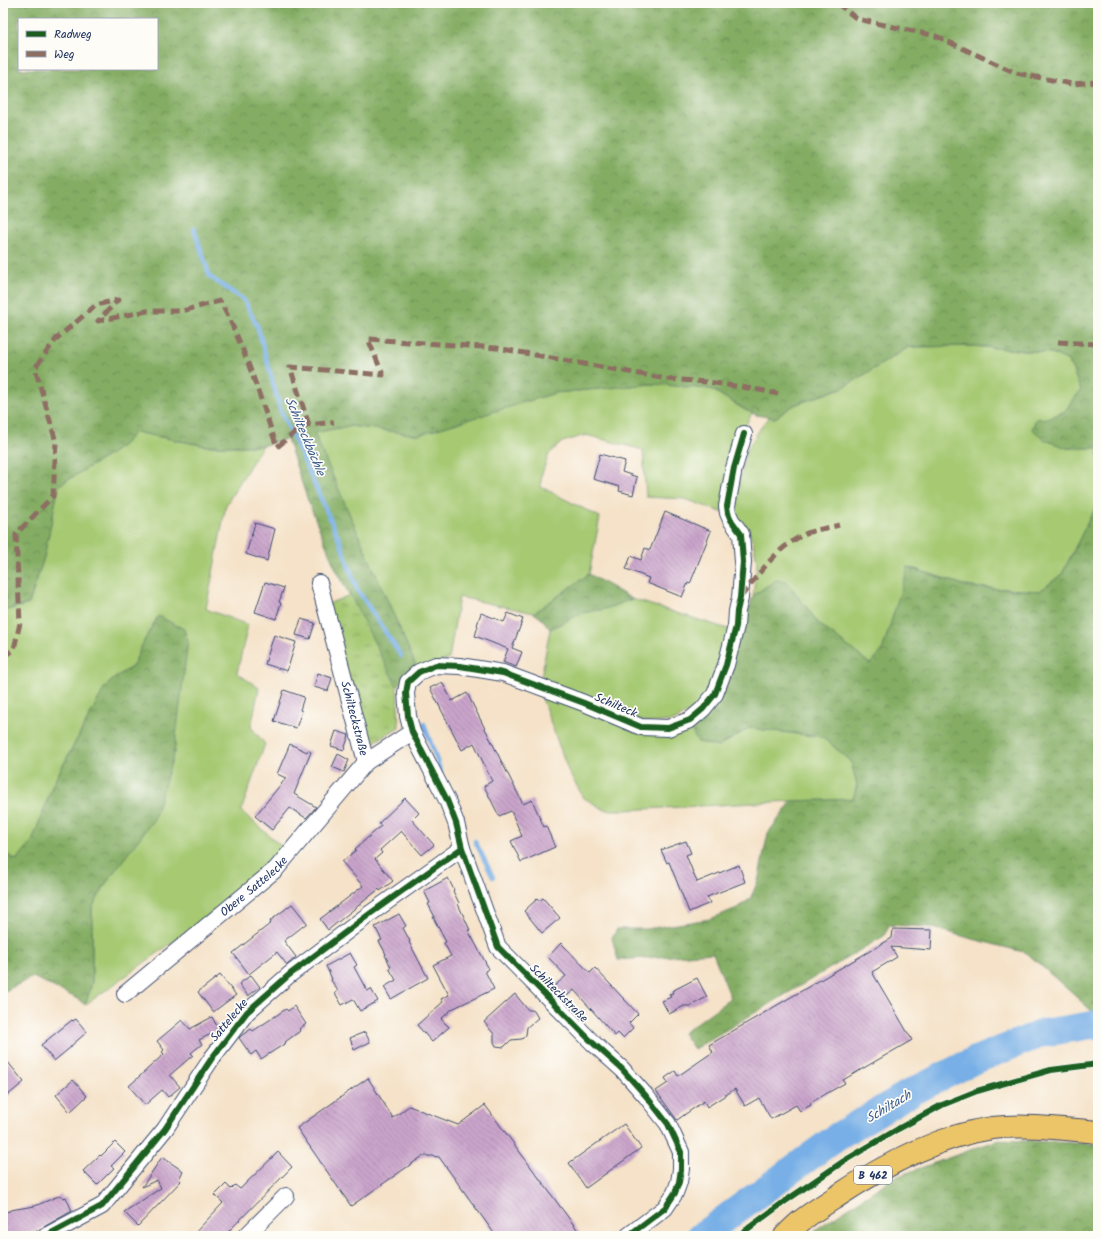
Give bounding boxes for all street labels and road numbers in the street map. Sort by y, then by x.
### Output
street label: Schilteckstraße [335,679,373,759]
street label: Schilteck [591,688,641,723]
street label: Obere Sattelecke [216,852,293,922]
street label: Schilteckstraße [525,960,593,1028]
street label: Sattelecke [206,994,254,1046]
road number: B 462 [854,1166,892,1184]

